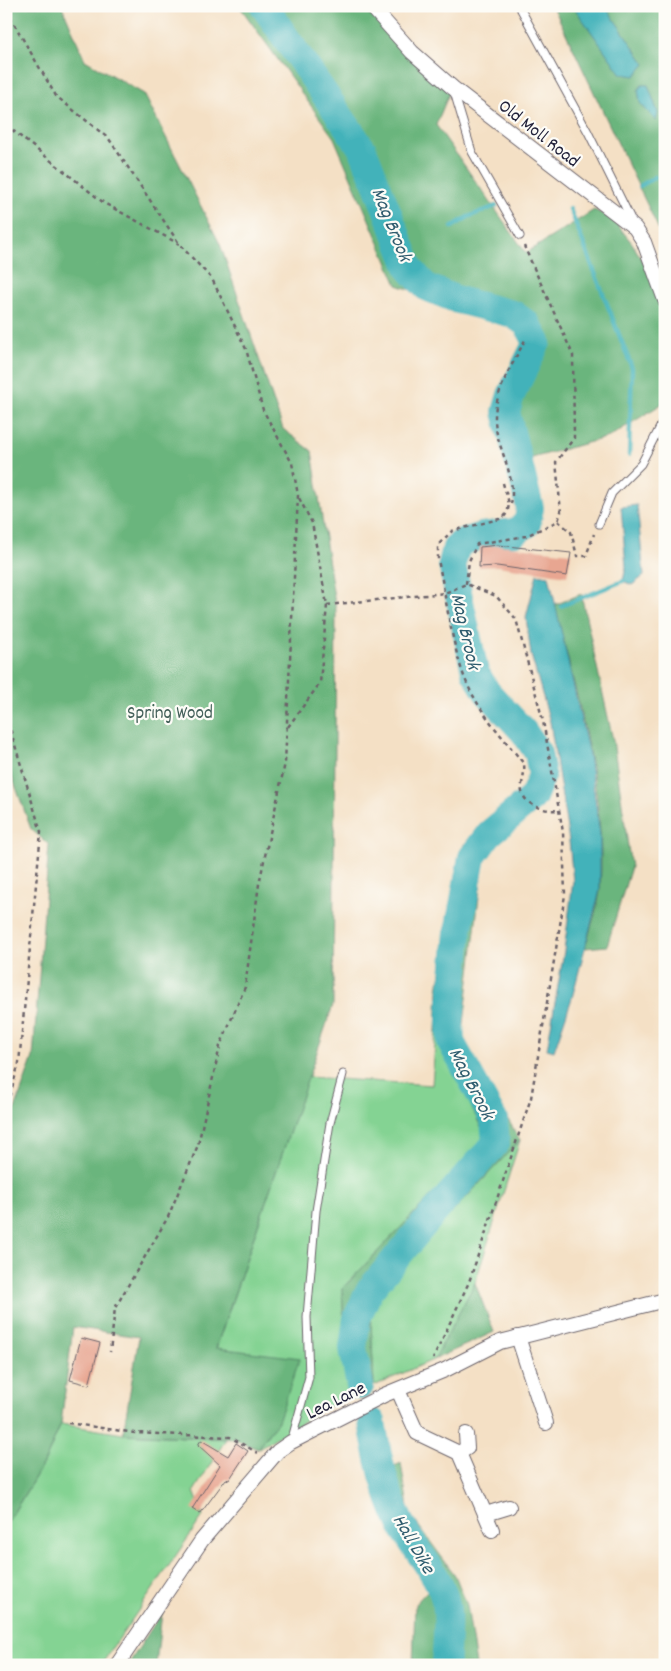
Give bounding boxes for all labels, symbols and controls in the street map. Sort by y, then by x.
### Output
street label: Old Moll Road [491,94,584,175]
water label: Mag Brook [363,184,418,268]
water label: Mag Brook [442,591,487,674]
park label: Spring Wood [127,701,213,728]
water label: Mag Brook [440,1044,501,1127]
street label: Lea Lane [302,1376,371,1428]
water label: Hall Dike [384,1509,441,1581]

